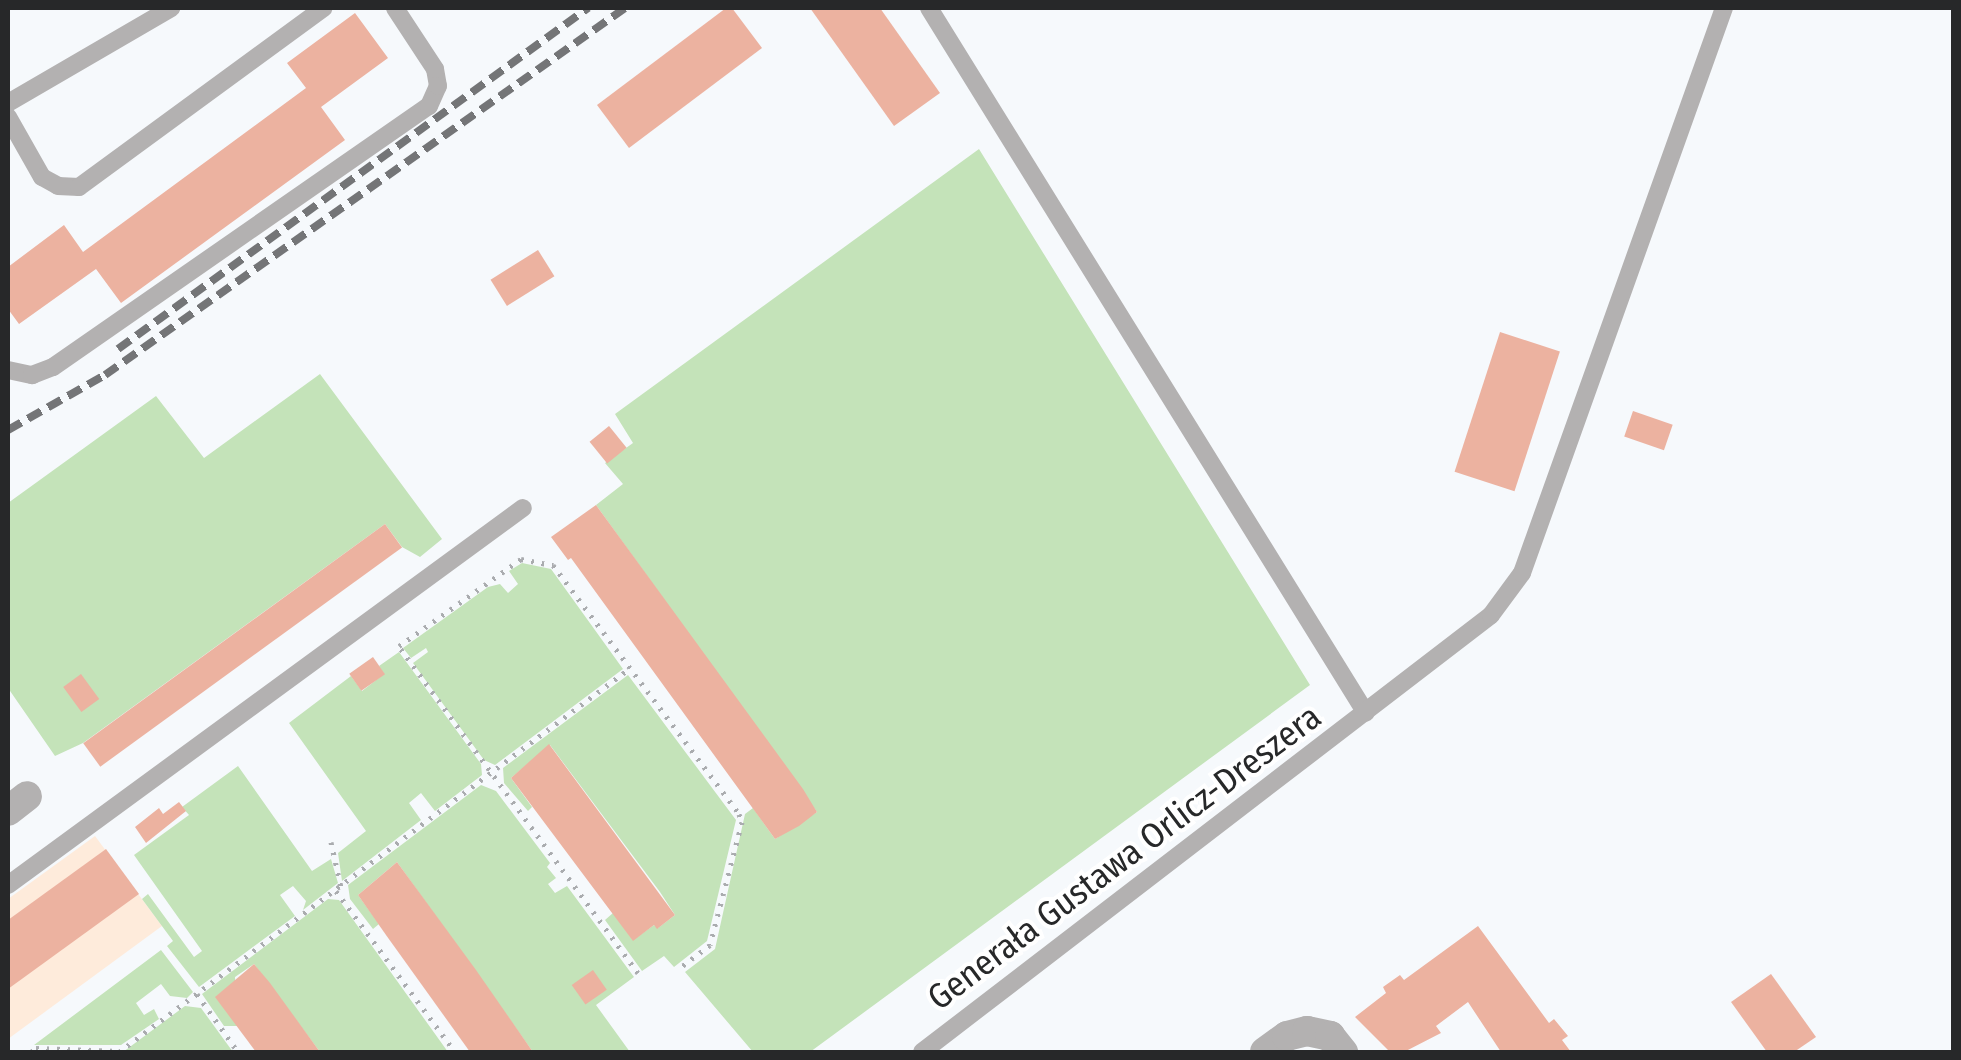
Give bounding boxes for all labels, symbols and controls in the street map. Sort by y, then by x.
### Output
street label: Generała Gustawa Orlicz-Dreszera [919,695,1329,1019]

